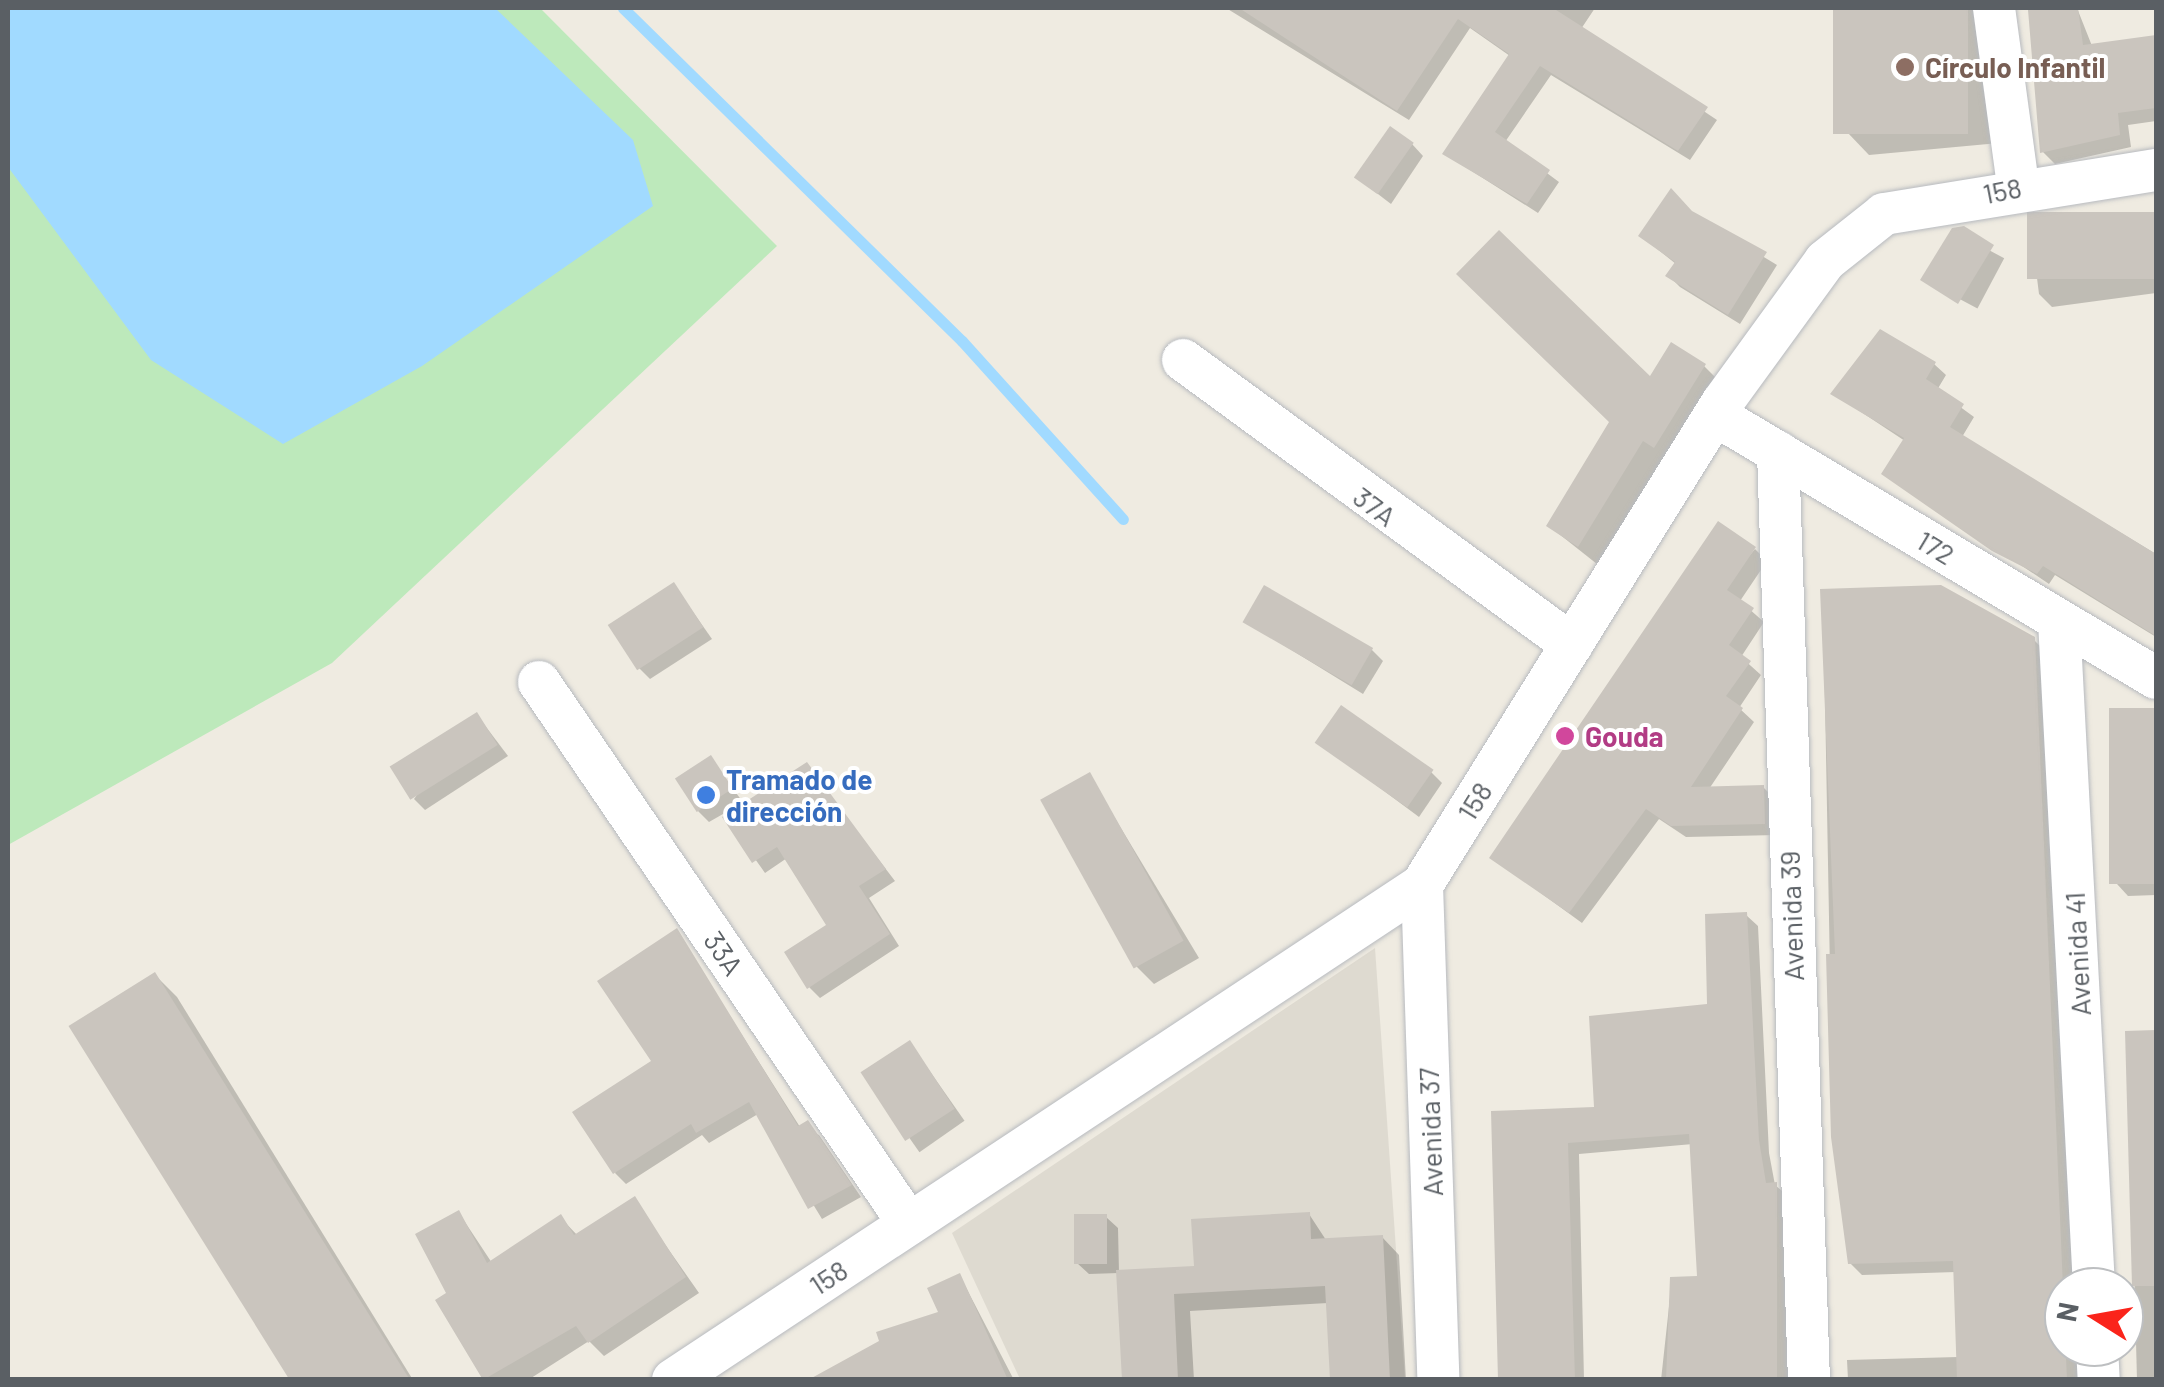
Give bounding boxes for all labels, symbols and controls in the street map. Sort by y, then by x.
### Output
place label: Círculo Infantil [1925,50,2105,84]
marker: Círculo Infantil [1894,56,1916,78]
street label: 158 [1980,170,2024,210]
street label: 37A [1347,479,1403,533]
street label: 172 [1911,523,1961,571]
place label: Gouda [1585,719,1664,753]
marker: Gouda [1554,725,1576,747]
place label: Tramado de dirección [726,762,872,828]
street label: 158 [1449,776,1499,826]
marker: Tramado de dirección [695,784,717,806]
street label: Avenida 39 [1772,850,1810,982]
street label: Avenida 41 [2057,891,2097,1017]
street label: 33A [697,925,751,981]
street label: Avenida 37 [1411,1067,1449,1197]
street label: 158 [803,1252,853,1302]
north arrow [2044,1267,2144,1367]
text: N [2048,1299,2085,1324]

